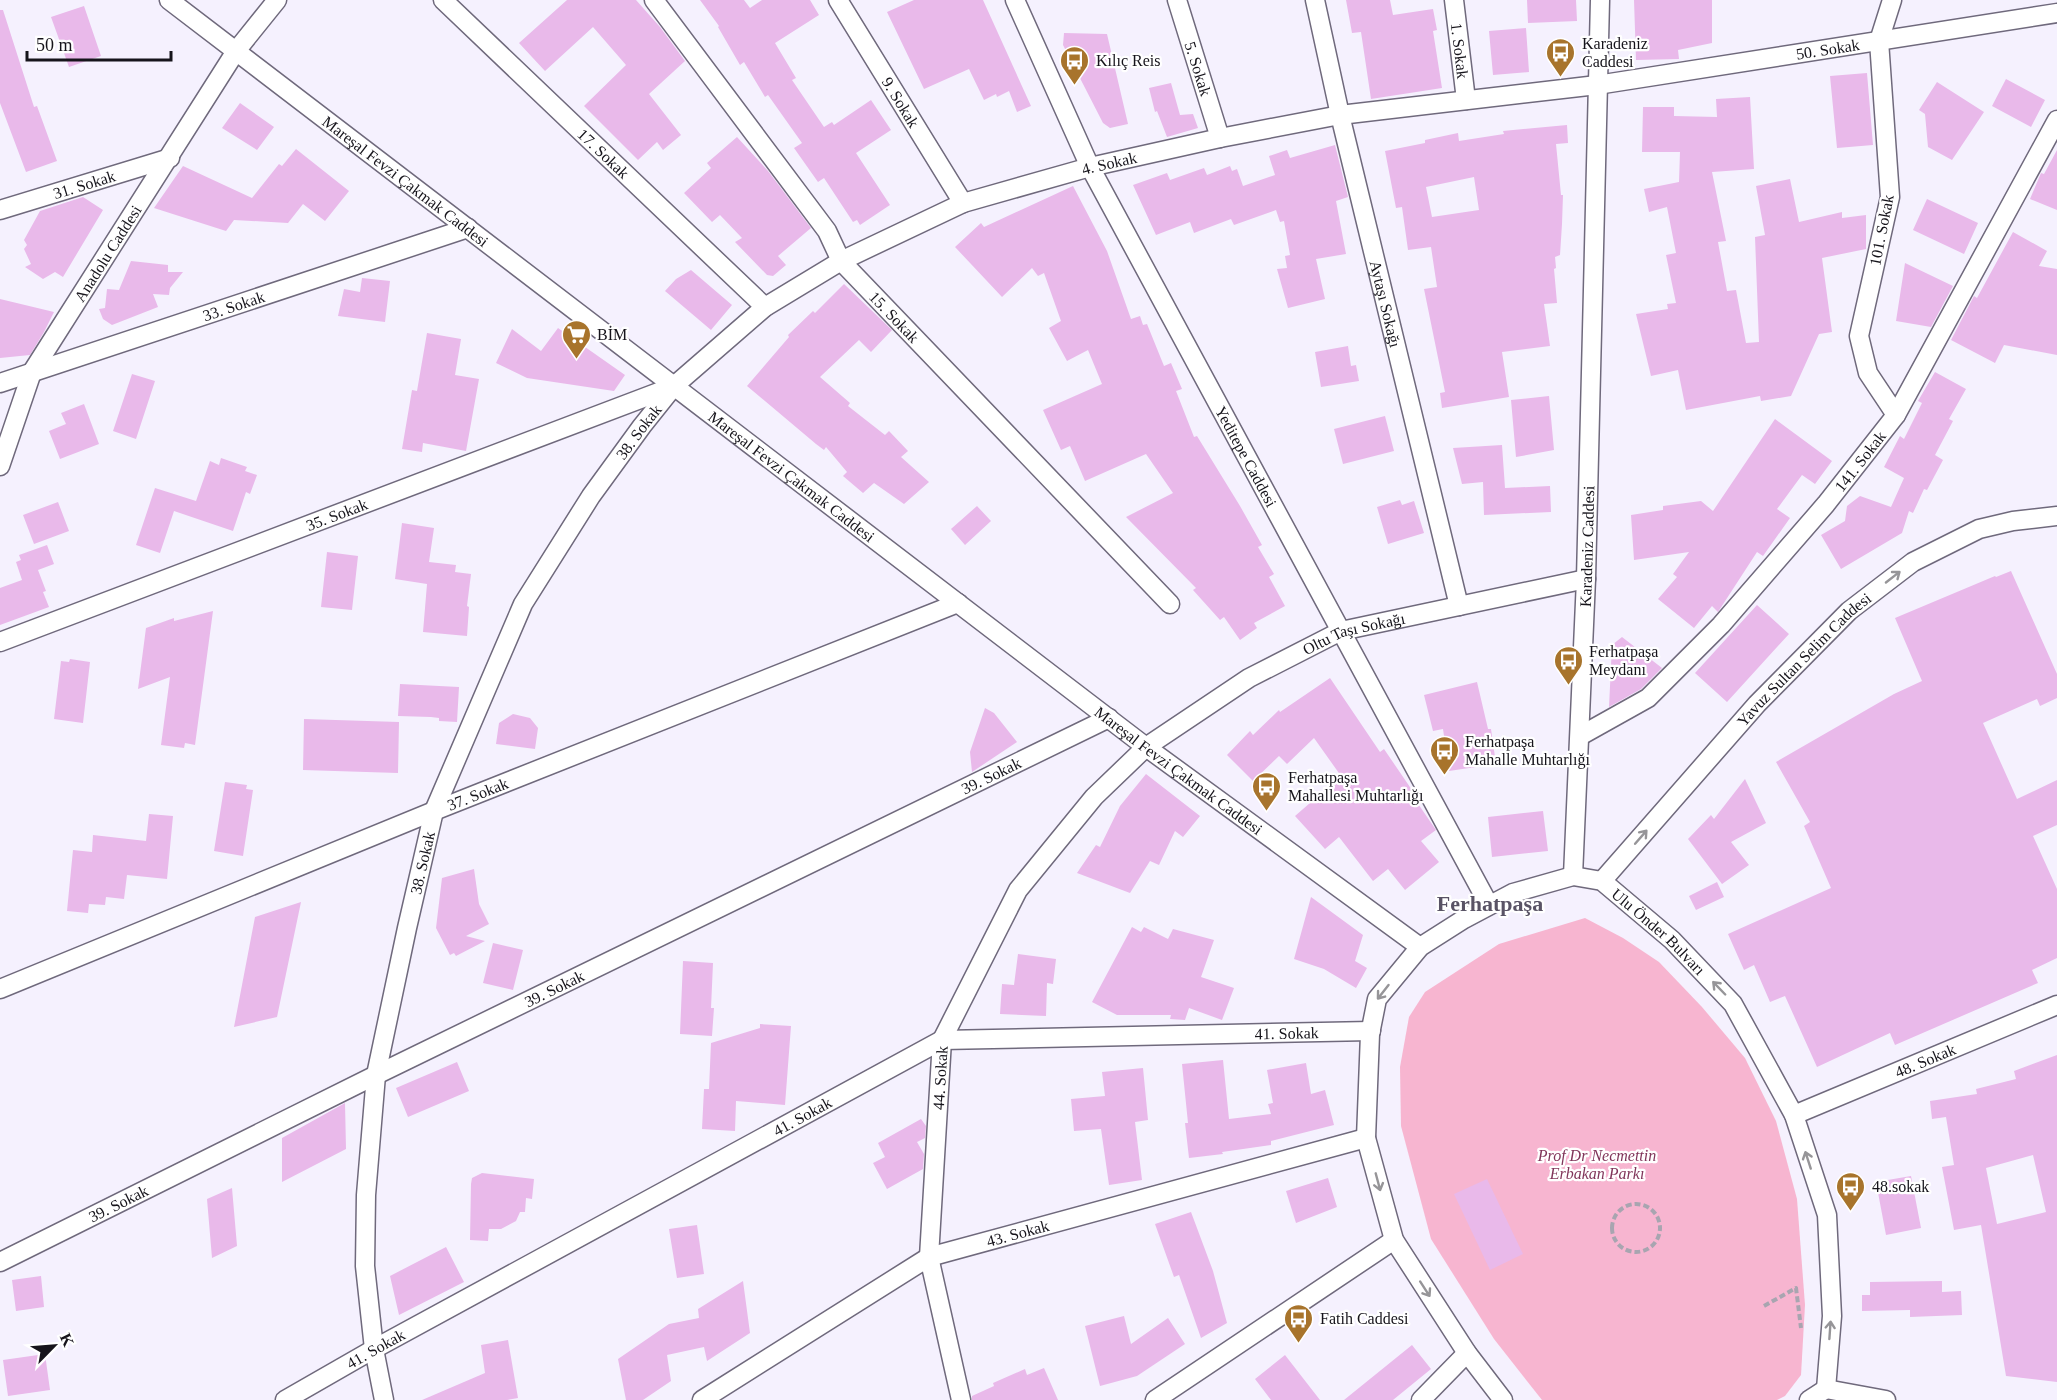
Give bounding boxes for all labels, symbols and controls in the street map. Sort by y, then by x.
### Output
street label: 1. Sokak [1448,22,1471,80]
scale bar [27,24,171,62]
text: 50 m [36,35,73,55]
place label: Karadeniz Caddesi [1582,35,1648,70]
bus stop icon: Karadeniz Caddesi [1545,36,1577,78]
street label: 50. Sokak [1795,36,1861,63]
street label: 5. Sokak [1181,40,1214,98]
bus stop icon: Kılıç Reis [1059,44,1091,86]
place label: Kılıç Reis [1096,52,1160,70]
street label: 9. Sokak [879,74,922,131]
street label: Mareşal Fevzi Çakmak Caddesi [319,113,492,250]
street label: 17. Sokak [574,125,632,182]
street label: 4. Sokak [1080,149,1138,178]
street label: 31. Sokak [51,167,117,202]
street label: 101. Sokak [1866,193,1897,267]
street label: Anadolu Caddesi [71,202,145,305]
street label: Aytaşı Sokağı [1367,259,1404,350]
street label: 33. Sokak [201,288,267,324]
street label: 15. Sokak [866,288,922,346]
supermarket icon: BİM [560,318,592,360]
place label: BİM [597,326,627,343]
street label: 38. Sokak [613,401,665,463]
street label: Yeditepe Caddesi [1212,403,1280,510]
street label: Mareşal Fevzi Çakmak Caddesi [705,408,878,546]
street label: 141. Sokak [1831,428,1889,495]
street label: Karadeniz Caddesi [1577,485,1597,607]
street label: 35. Sokak [304,495,370,534]
one-way arrow [1885,571,1901,584]
street label: Yavuz Sultan Selim Caddesi [1734,589,1875,730]
street label: Oltu Taşı Sokağı [1300,610,1407,658]
place label: Ferhatpaşa Meydanı [1589,643,1658,679]
bus stop icon: Ferhatpaşa Meydanı [1552,644,1584,686]
street label: Mareşal Fevzi Çakmak Caddesi [1091,703,1266,838]
place label: Ferhatpaşa Mahalle Muhtarlığı [1465,733,1590,769]
bus stop icon: Ferhatpaşa Mahalle Muhtarlığı [1428,734,1460,776]
street label: 39. Sokak [959,754,1024,798]
place label: Ferhatpaşa Mahallesi Muhtarlığı [1288,769,1424,805]
bus stop icon: Ferhatpaşa Mahallesi Muhtarlığı [1251,770,1283,812]
street label: 37. Sokak [445,774,511,814]
one-way arrow [1634,829,1647,845]
street label: 38. Sokak [407,830,438,896]
street label: Ulu Önder Bulvarı [1608,885,1709,979]
district label: Ferhatpaşa [1437,891,1543,916]
street label: 39. Sokak [522,967,587,1010]
one-way arrow [1711,981,1726,996]
one-way arrow [1377,984,1390,1000]
street label: 41. Sokak [1255,1024,1319,1042]
street label: 48. Sokak [1892,1040,1958,1081]
street label: 44. Sokak [930,1045,951,1110]
street label: 41. Sokak [770,1094,835,1139]
park label: Prof Dr Necmettin Erbakan Parkı [1537,1147,1656,1182]
one-way arrow [1802,1151,1813,1170]
bus stop icon: 48.sokak [1835,1170,1867,1212]
one-way arrow [1373,1173,1384,1192]
place label: 48.sokak [1872,1178,1929,1195]
street label: 39. Sokak [86,1182,151,1226]
street label: 43. Sokak [985,1217,1051,1250]
one-way arrow [1420,1280,1432,1297]
bus stop icon: Fatih Caddesi [1283,1302,1315,1344]
place label: Fatih Caddesi [1320,1310,1409,1327]
north arrow [24,1316,84,1376]
one-way arrow [1825,1321,1836,1341]
street label: 41. Sokak [343,1326,408,1372]
text: K [57,1331,78,1350]

